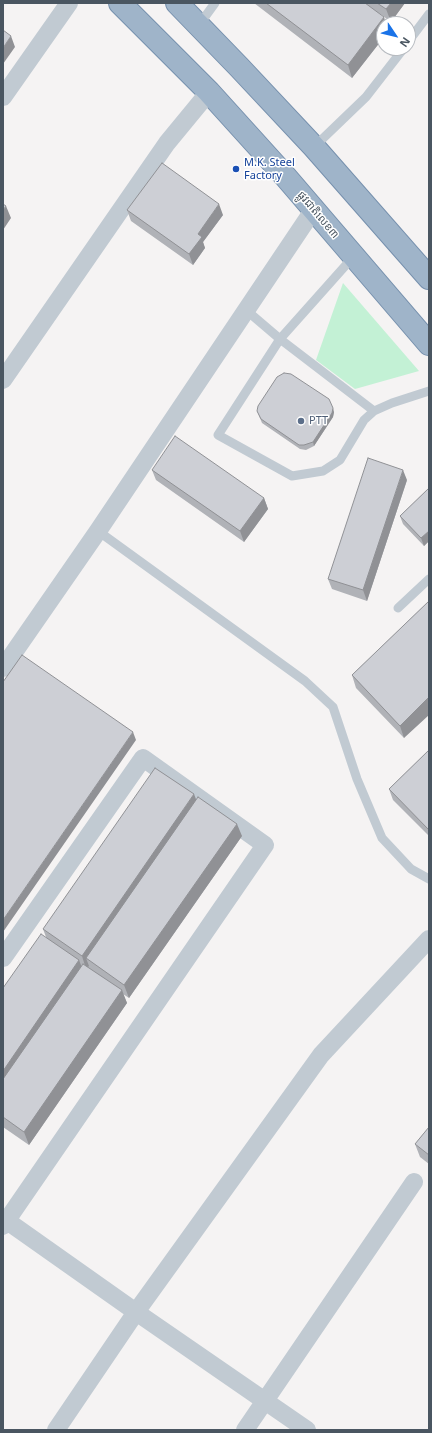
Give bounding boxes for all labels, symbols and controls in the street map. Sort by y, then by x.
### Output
north arrow [376,16,416,56]
text: N [397,35,414,51]
place label: M.K. Steel Factory [244,156,295,182]
marker: M.K. Steel Factory [231,164,241,174]
street label: ផ្លូវជាតិលេខ៣ [294,189,342,241]
place label: PTT [309,414,328,428]
marker: PTT [296,416,306,426]

